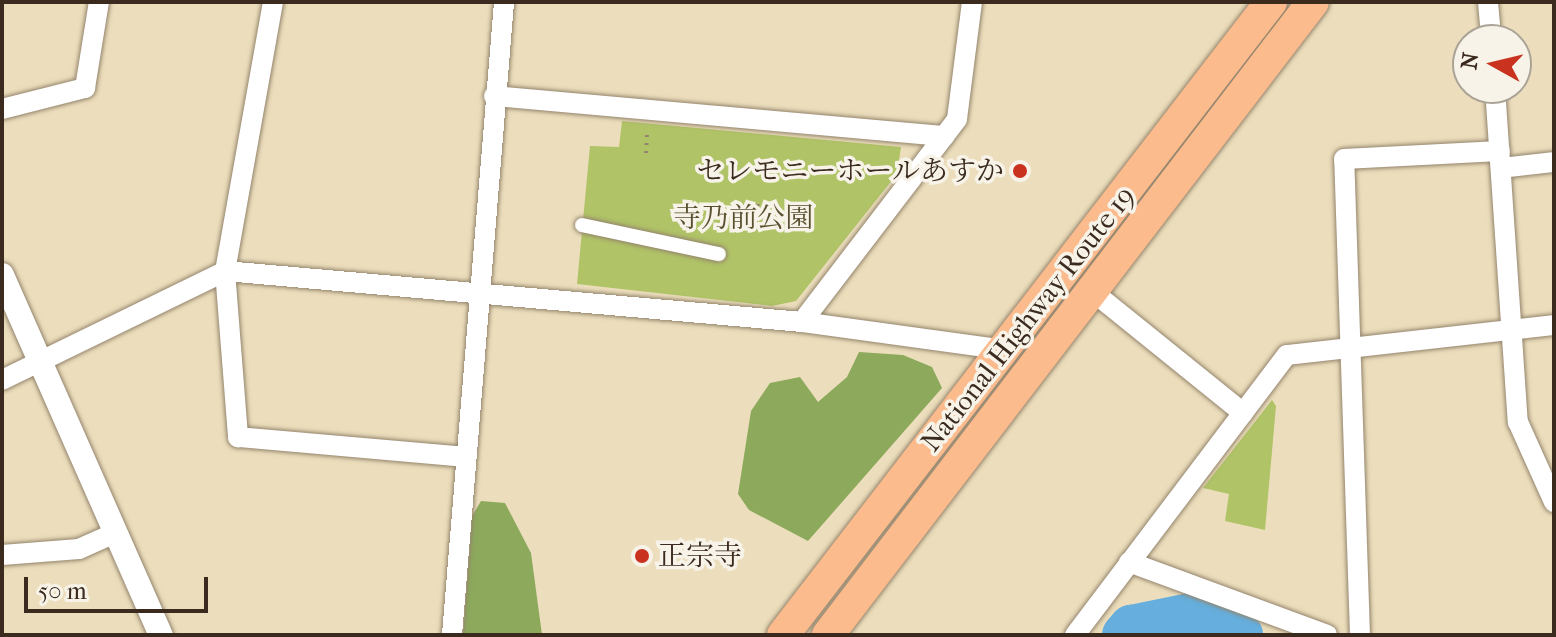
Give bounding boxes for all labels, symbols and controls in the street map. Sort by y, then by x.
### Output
north arrow [1452,24,1532,104]
text: N [1456,51,1484,71]
place label: セレモニーホールあすか [696,154,1004,188]
marker: セレモニーホールあすか [1011,162,1029,180]
street label: National Highway Route 19 [914,180,1142,458]
park label: 寺乃前公園 [673,201,813,235]
place label: 正宗寺 [658,539,742,573]
marker: 正宗寺 [633,547,651,565]
scale bar [28,561,212,611]
text: 50 m [38,577,87,605]

